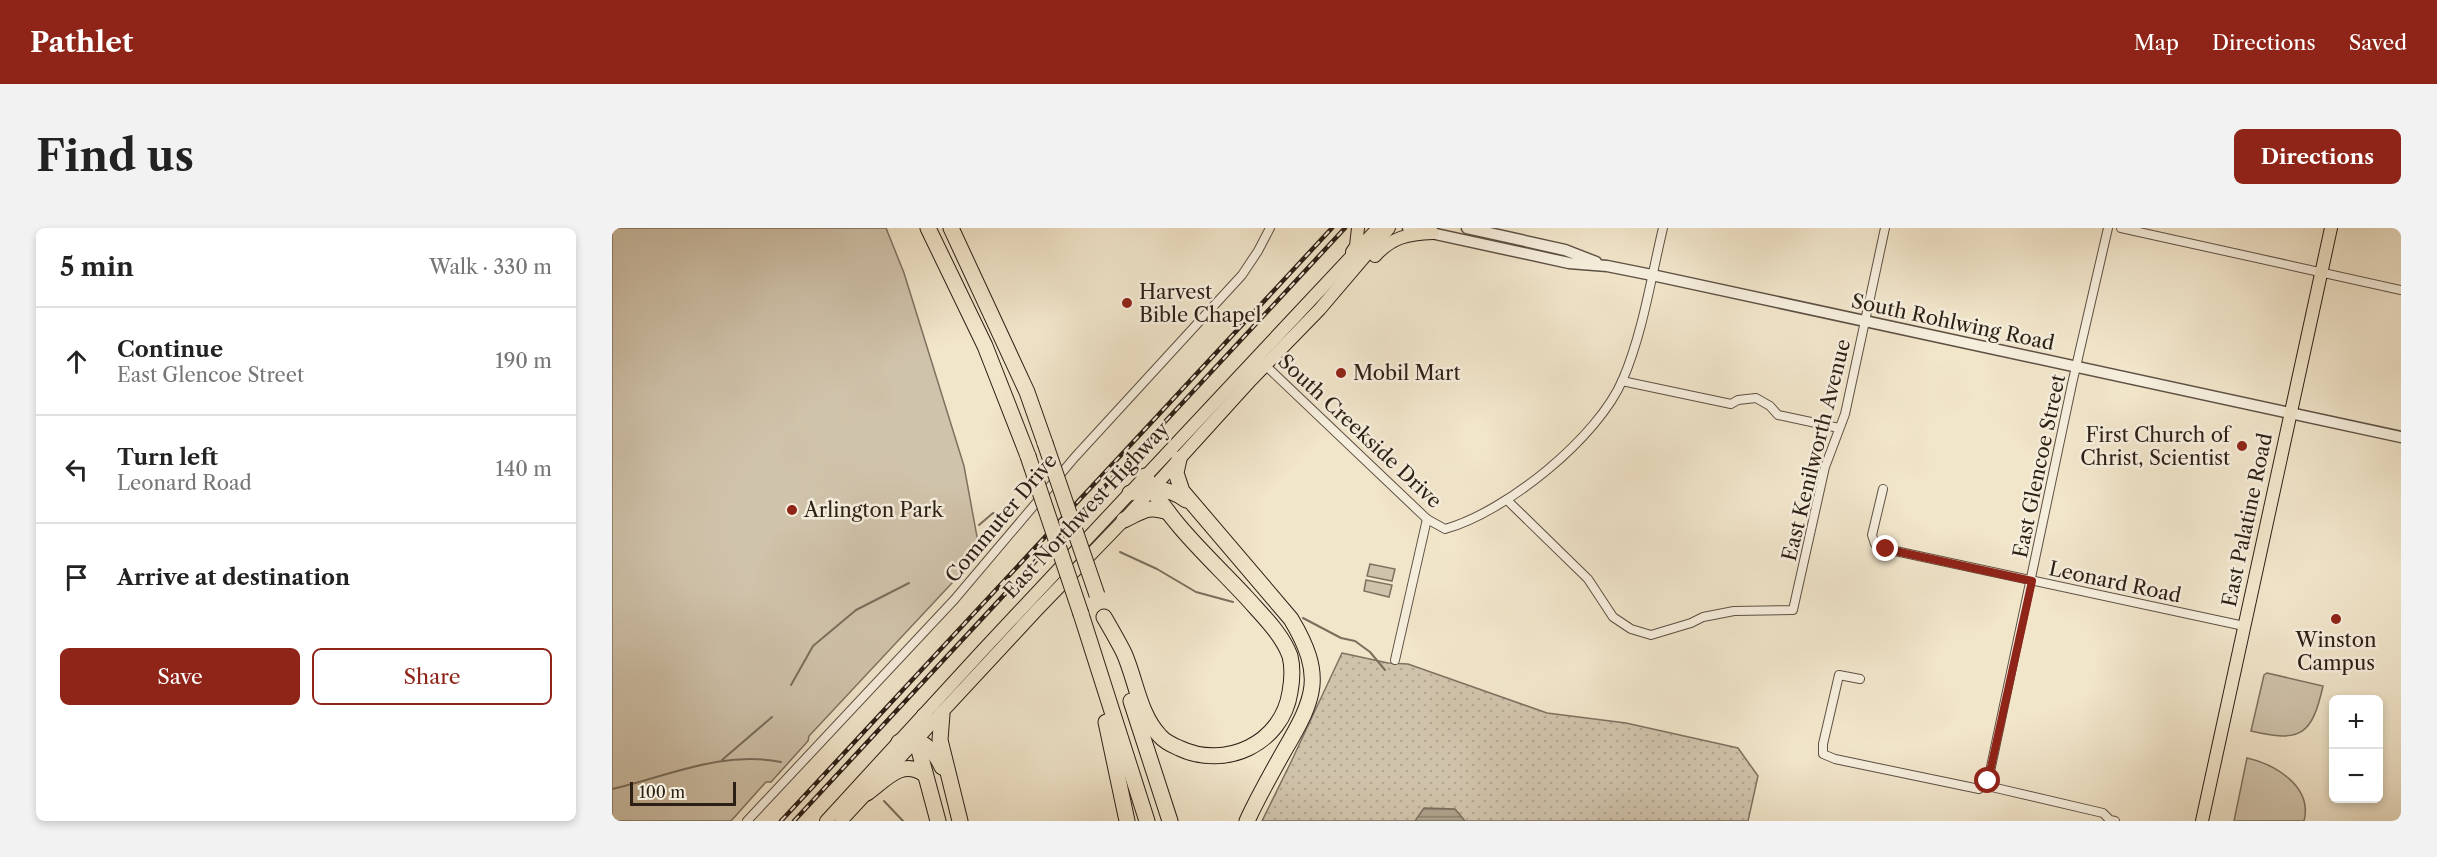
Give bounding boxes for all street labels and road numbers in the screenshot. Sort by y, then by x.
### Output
street label: South Rohlwing Road [1849,289,2057,355]
street label: East Kenilworth Avenue [1777,337,1855,563]
street label: South Creekside Drive [1273,349,1447,513]
street label: East Glencoe Street [2008,372,2070,560]
street label: East Northwest Highway [998,416,1175,603]
street label: East Palatine Road [2217,431,2277,609]
street label: Commuter Drive [940,449,1062,587]
street label: Leonard Road [2047,556,2183,608]

